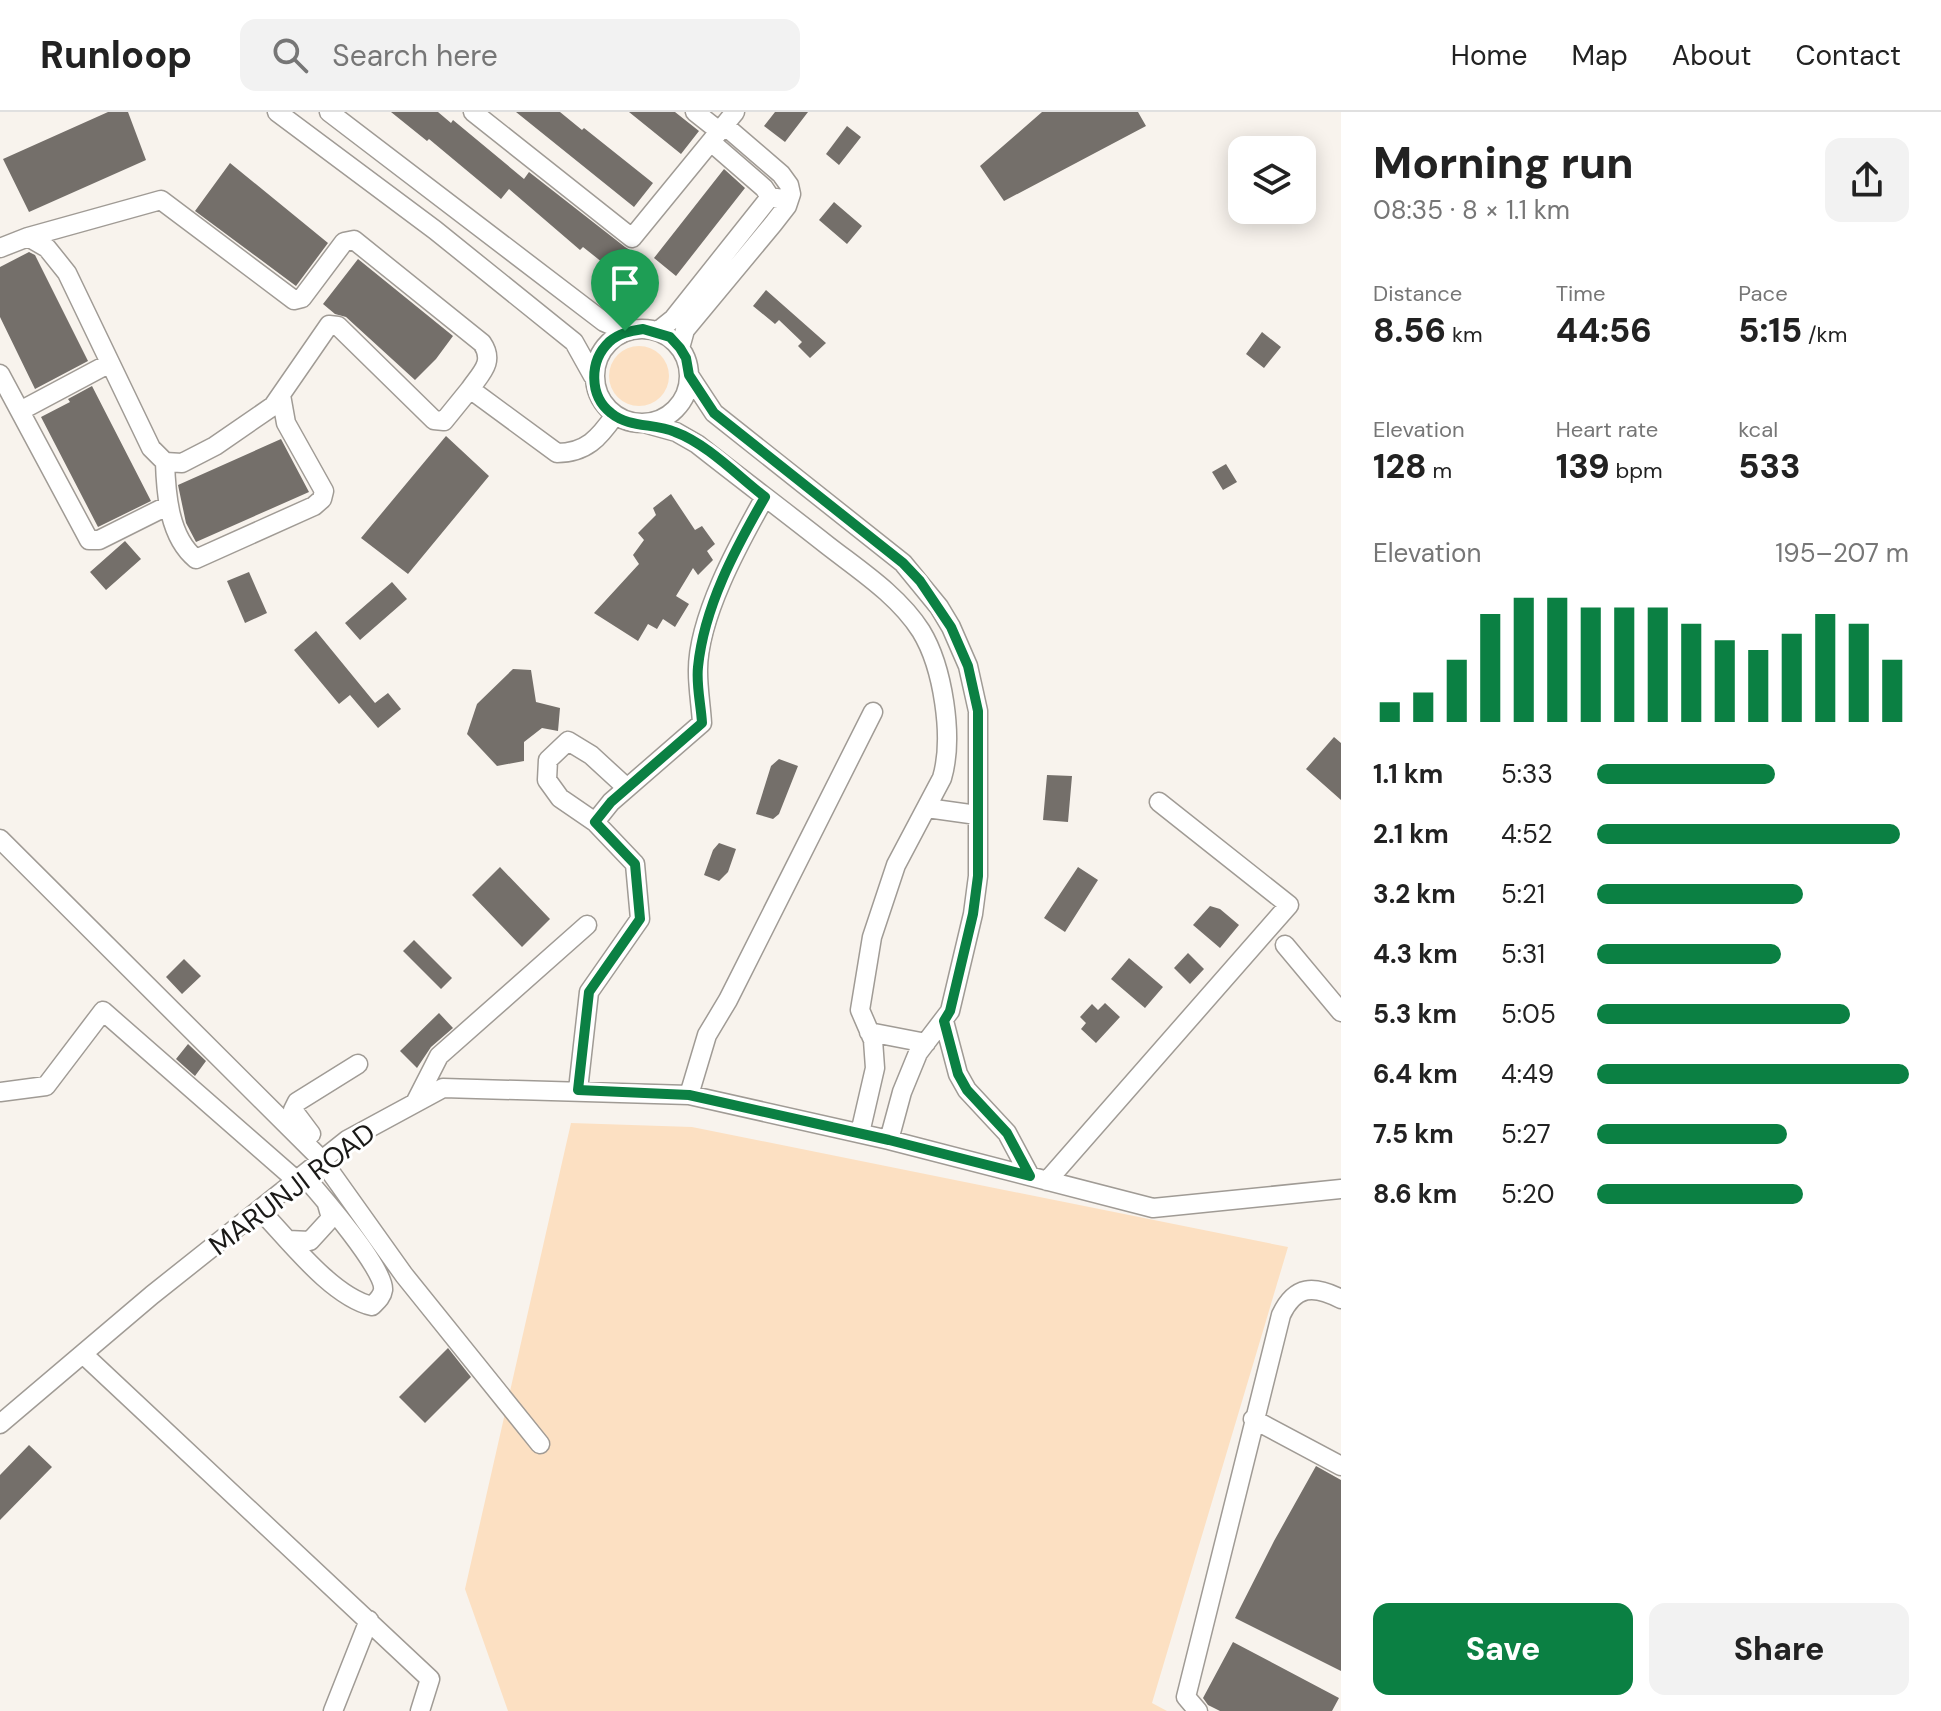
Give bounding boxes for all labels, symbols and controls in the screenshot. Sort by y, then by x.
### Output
search box [240,19,800,91]
text: Runloop [40,30,192,80]
icon: search [268,33,312,77]
text: Search here [332,36,498,75]
text: Home [1451,37,1527,74]
text: Map [1571,37,1628,74]
text: About [1672,37,1751,74]
text: Contact [1795,37,1901,74]
text: Morning run [1373,134,1634,192]
map controls [1228,136,1316,224]
button: layers [1228,136,1316,224]
button: share [1825,138,1909,222]
text: 08:35 · 8 × 1.1 km [1373,193,1570,227]
pin [591,249,659,331]
icon: arrive [603,261,647,305]
text: Distance [1373,279,1462,308]
text: Time [1556,279,1605,308]
text: Pace [1738,279,1788,308]
text: 8.56 [1373,308,1446,353]
text: 44:56 [1556,308,1652,353]
text: 5:15 [1738,308,1802,353]
text: km [1446,320,1483,349]
text: /km [1802,320,1847,349]
text: Elevation [1373,415,1465,444]
text: Heart rate [1556,415,1658,444]
text: kcal [1738,415,1778,444]
text: 128 [1373,444,1427,489]
text: 139 [1556,444,1610,489]
text: 533 [1738,444,1801,489]
text: m [1427,456,1452,485]
text: bpm [1610,456,1663,485]
text: Elevation [1373,536,1481,570]
text: 195–207 m [1775,536,1909,570]
text: 1.1 km [1373,757,1443,791]
text: 5:33 [1501,757,1553,791]
text: 2.1 km [1373,817,1449,851]
text: 4:52 [1501,817,1552,851]
text: 3.2 km [1373,877,1456,911]
text: 5:21 [1501,877,1545,911]
text: 4.3 km [1373,937,1458,971]
text: 5:31 [1501,937,1545,971]
text: 5.3 km [1373,997,1457,1031]
text: 5:05 [1501,997,1556,1031]
text: 6.4 km [1373,1057,1458,1091]
text: 4:49 [1501,1057,1554,1091]
street label: MARUNJI ROAD [201,1114,383,1264]
text: 7.5 km [1373,1117,1454,1151]
text: 5:27 [1501,1117,1551,1151]
text: 8.6 km [1373,1177,1457,1211]
text: 5:20 [1501,1177,1555,1211]
button: Save [1373,1603,1633,1695]
button: Share [1649,1603,1909,1695]

